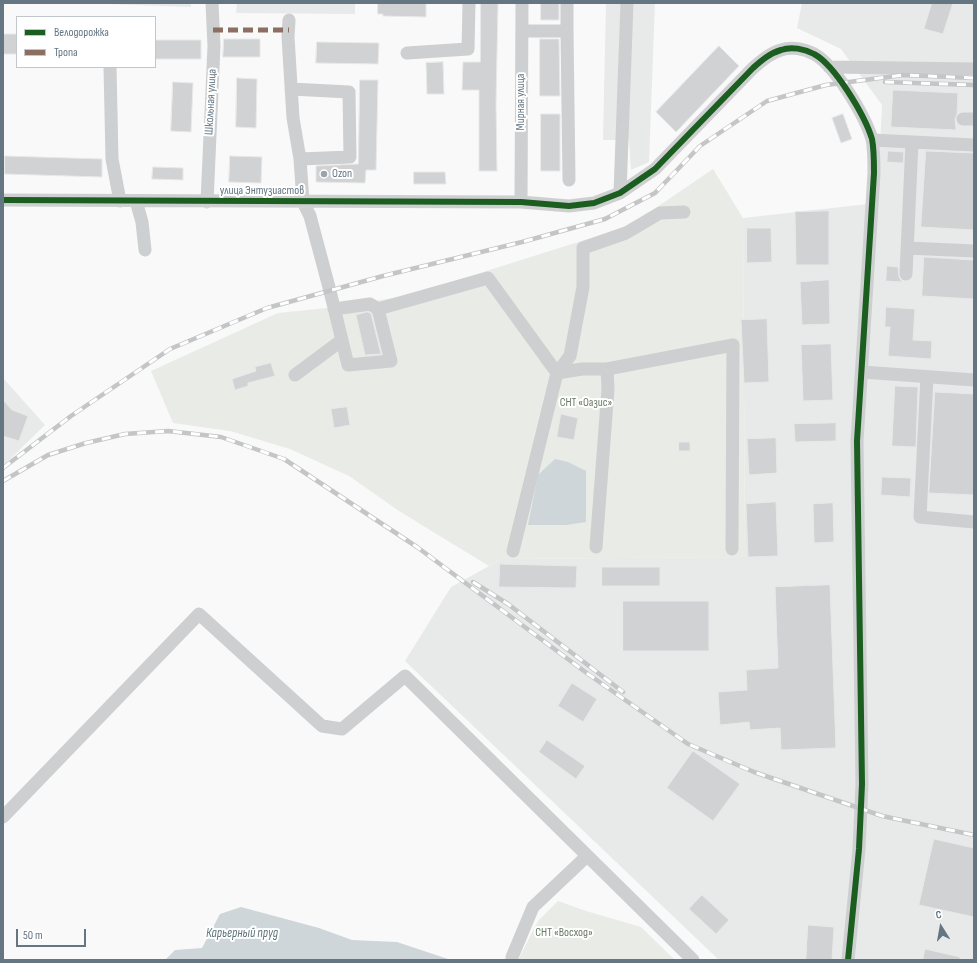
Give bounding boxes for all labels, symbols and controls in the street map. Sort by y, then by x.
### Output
legend [16,16,156,68]
text: Велодорожка [54,25,109,40]
text: Тропа [54,45,78,60]
street label: Школьная улица [202,69,220,135]
street label: Мирная улица [514,74,528,130]
place label: Ozon [332,167,352,181]
marker: Ozon [319,169,329,179]
street label: улица Энтузиастов [220,184,304,198]
park label: СНТ «Оазис» [560,396,612,410]
north arrow [921,907,961,947]
text: С [935,908,943,922]
scale bar [18,921,88,947]
water label: Карьерный пруд [206,926,278,942]
park label: СНТ «Восход» [535,926,593,940]
text: 50 m [23,928,43,943]

